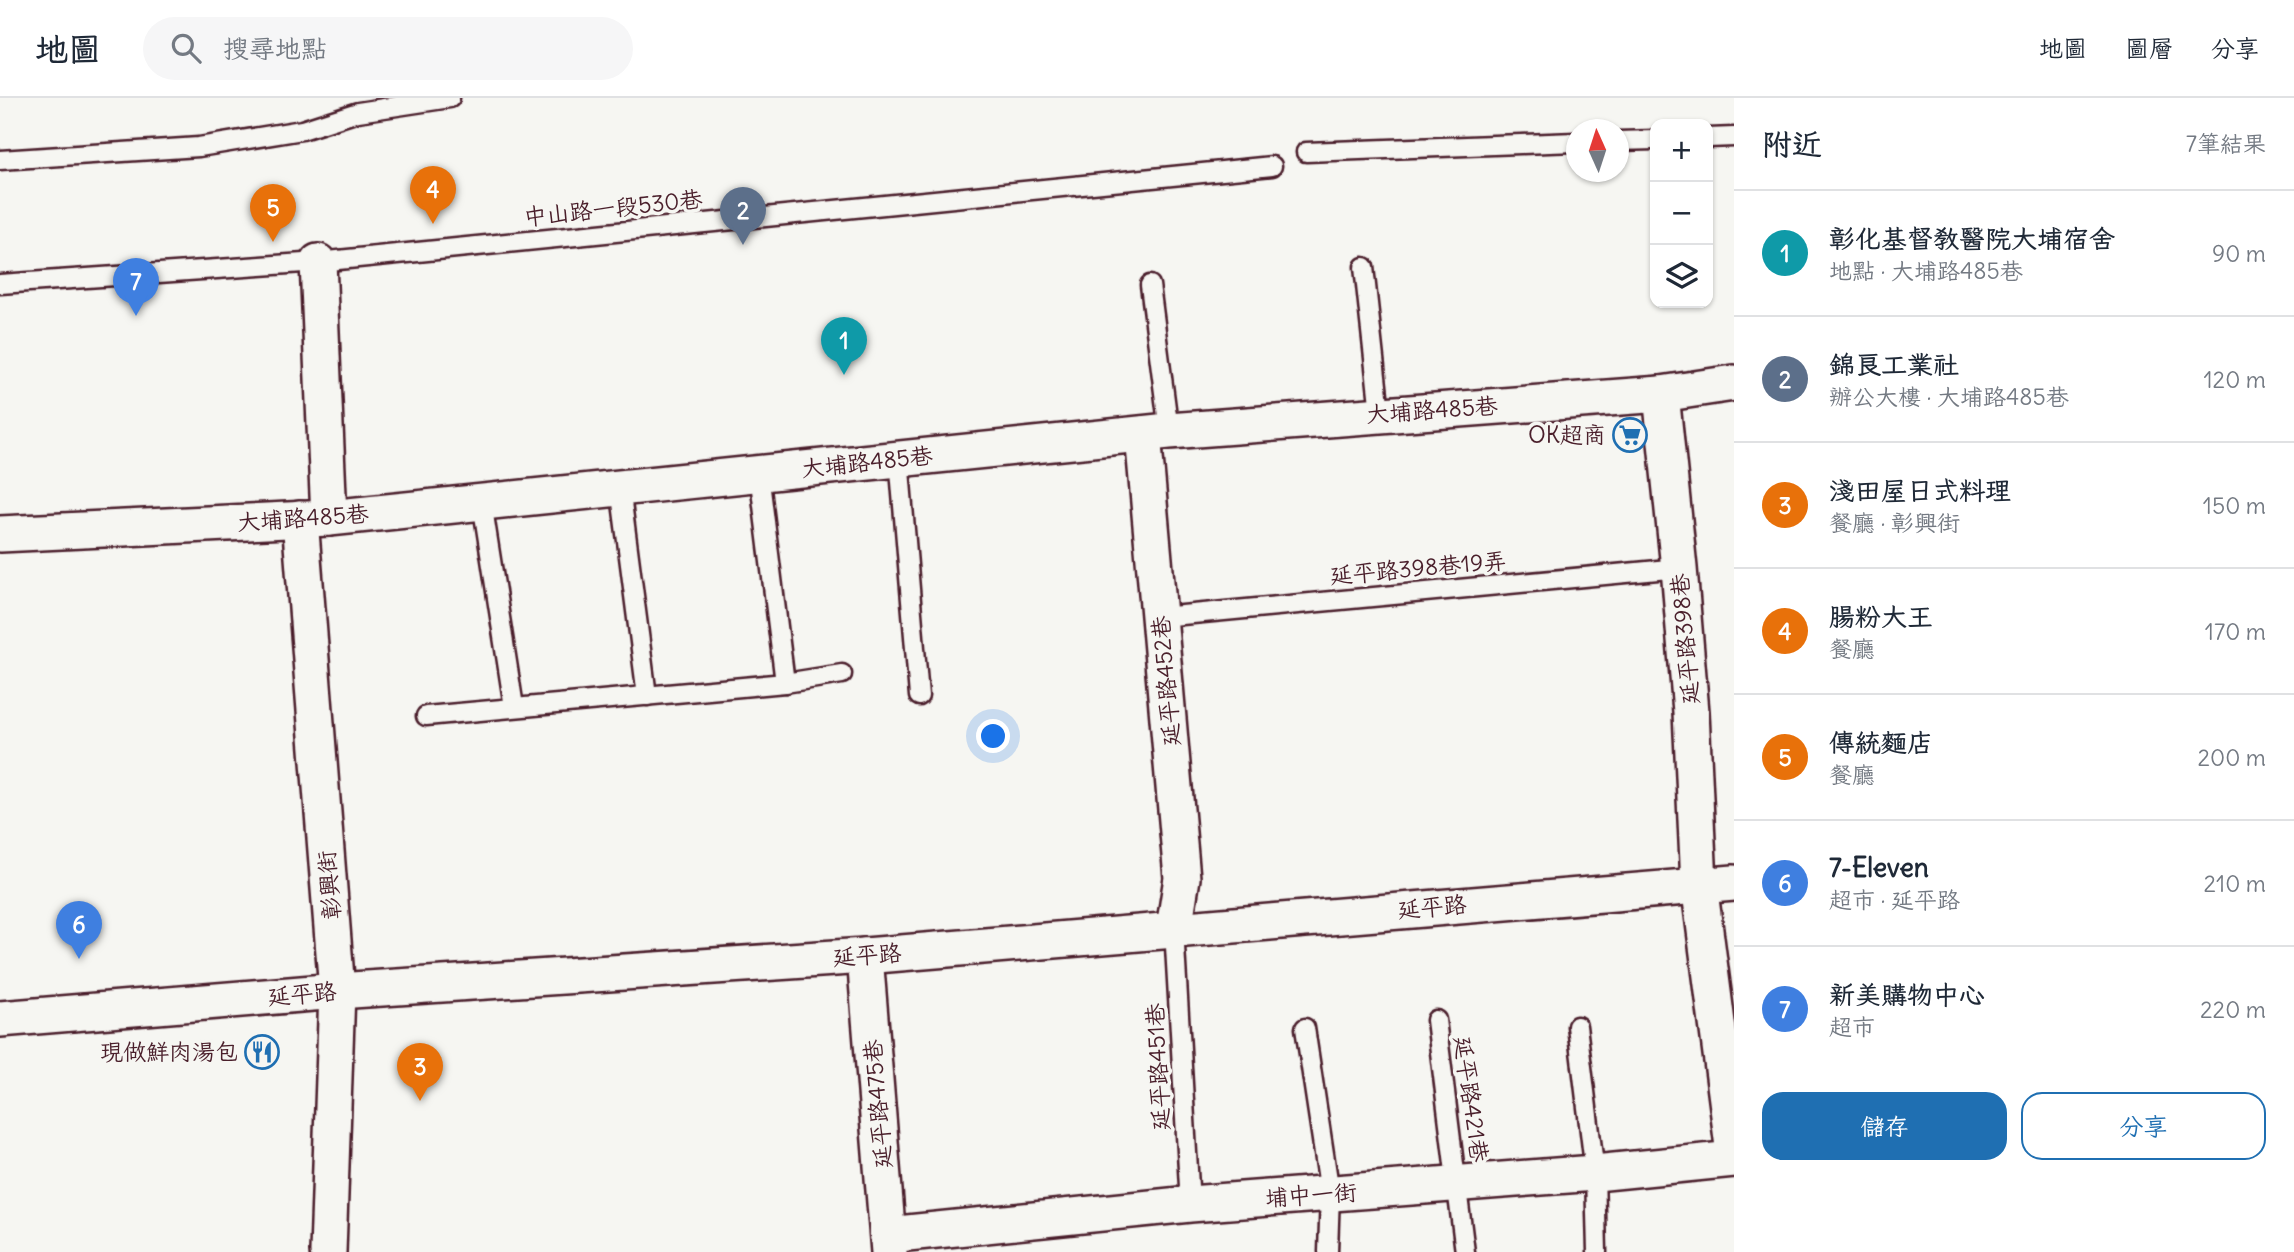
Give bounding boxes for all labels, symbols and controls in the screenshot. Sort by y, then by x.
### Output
search box [143,17,633,80]
text: 地圖 [35,28,101,70]
icon: search [167,29,205,67]
text: 搜尋地點 [223,32,327,65]
text: 地圖 [2039,33,2087,63]
text: 圖層 [2125,33,2173,63]
text: 分享 [2211,33,2259,63]
north arrow [1566,119,1629,182]
map controls [1650,119,1713,308]
button: + [1650,119,1713,182]
text: 附近 [1762,125,1822,163]
text: 7筆結果 [2186,129,2266,158]
pin: 4 [410,166,456,224]
button: − [1650,182,1713,245]
pin: 5 [250,184,296,242]
street label: 中山路一段530巷 [522,184,705,231]
pin: 2 [720,187,766,245]
text: 彰化基督教醫院大埔宿舍 [1829,222,2115,255]
text: 1 [1780,239,1790,268]
text: 90 m [2212,239,2266,268]
button: layers [1650,245,1713,308]
text: 地點 · 大埔路485巷 [1829,256,2023,285]
pin: 7 [113,258,159,316]
pin: 1 [821,317,867,375]
text: 錦良工業社 [1829,348,1959,381]
text: 2 [1779,365,1791,394]
text: 120 m [2203,365,2266,394]
text: 辦公大樓 · 大埔路485巷 [1829,382,2069,411]
street label: 大埔路485巷 [1365,390,1500,429]
supermarket icon: OK超商 [1611,416,1649,454]
place label: OK超商 [1528,420,1606,449]
street label: 大埔路485巷 [800,440,935,483]
text: 淺田屋日式料理 [1829,474,2011,507]
text: 3 [1778,491,1792,520]
text: 150 m [2203,491,2266,520]
street label: 大埔路485巷 [236,498,371,537]
text: 餐廳 · 彰興街 [1829,508,1960,537]
street label: 延平路398巷19弄 [1329,545,1507,590]
street label: 延平路398巷 [1664,571,1705,706]
text: 腸粉大王 [1829,600,1933,633]
street label: 延平路452巷 [1145,613,1186,748]
text: 4 [1778,617,1792,646]
text: 170 m [2205,617,2266,646]
text: 餐廳 [1829,634,1875,663]
your location [976,719,1010,753]
text: 傳統麵店 [1829,726,1933,759]
text: 5 [1778,743,1792,772]
text: 200 m [2197,743,2266,772]
text: 餐廳 [1829,760,1875,789]
street label: 彰興街 [311,849,346,921]
text: 7-Eleven [1829,851,1929,884]
text: 6 [1778,869,1792,898]
text: 210 m [2203,869,2266,898]
text: 超市 · 延平路 [1829,885,1960,914]
street label: 延平路 [1396,889,1468,924]
pin: 6 [56,901,102,959]
street label: 延平路 [832,938,902,971]
street label: 延平路 [266,976,338,1011]
text: 新美購物中心 [1829,978,1985,1011]
text: 7 [1779,995,1791,1024]
text: 220 m [2200,995,2266,1024]
street label: 延平路451巷 [1140,1002,1175,1132]
text: 超市 [1829,1012,1875,1041]
restaurant icon: 現做鮮肉湯包 [243,1033,281,1071]
street label: 延平路421巷 [1448,1034,1495,1165]
place label: 現做鮮肉湯包 [100,1037,238,1066]
street label: 延平路475巷 [857,1037,898,1170]
pin: 3 [397,1043,443,1101]
button: 儲存 [1762,1092,2007,1160]
button: 分享 [2021,1092,2266,1160]
street label: 埔中一街 [1264,1177,1358,1212]

